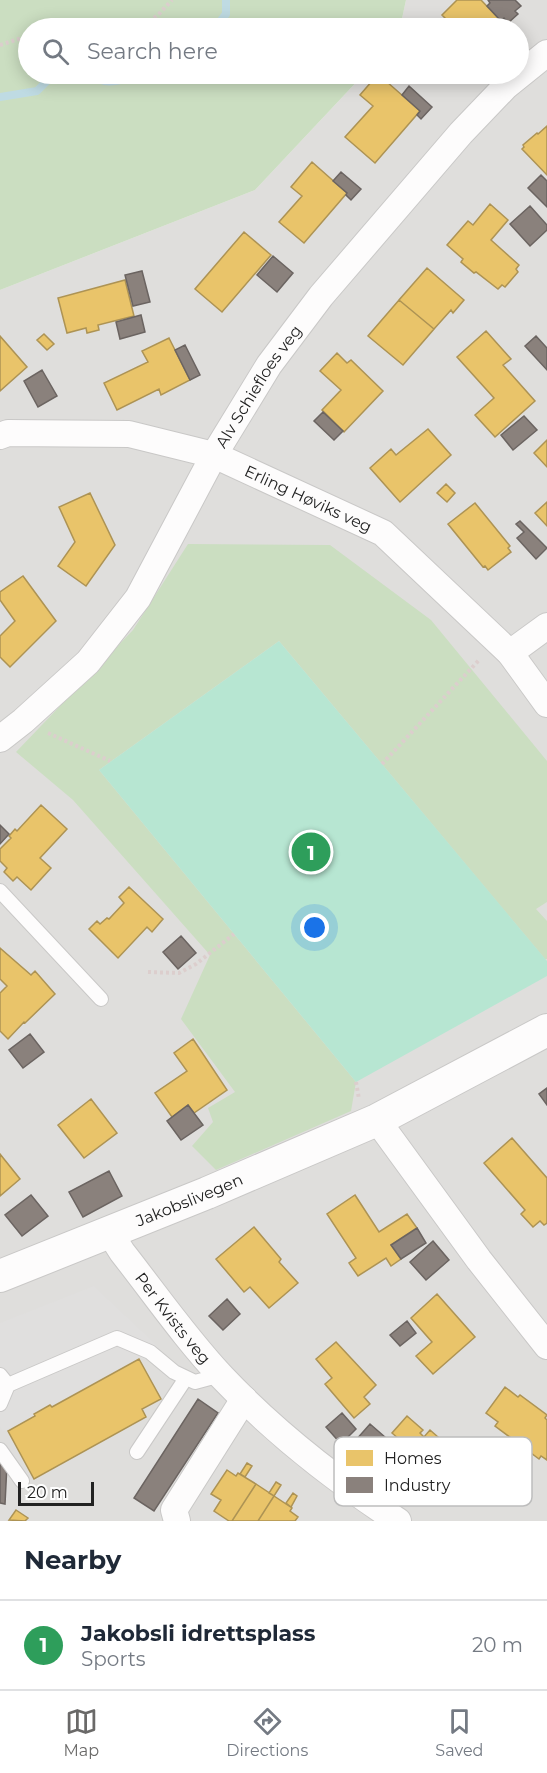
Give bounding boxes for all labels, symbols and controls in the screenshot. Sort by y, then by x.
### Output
search box [18,18,529,84]
icon: search [39,35,72,68]
text: Search here [87,38,218,65]
street label: Alv Schiefloes veg [211,321,305,451]
street label: Erling Høviks veg [242,461,375,536]
pin: 1 [292,830,330,874]
your location [300,913,329,942]
street label: Jakobslivegen [132,1169,245,1230]
street label: Per Kvists veg [132,1268,215,1368]
legend [334,1437,532,1506]
text: Homes [384,1449,442,1468]
text: Industry [384,1476,451,1495]
scale bar [18,1479,94,1506]
text: 20 m [27,1483,68,1502]
text: Nearby [24,1544,121,1576]
text: Jakobsli idrettsplass [81,1620,315,1647]
text: 1 [40,1633,47,1657]
text: 20 m [472,1633,523,1657]
text: Sports [81,1647,146,1671]
tab: Map [64,1705,99,1760]
tab: Directions [226,1705,308,1760]
tab: Saved [435,1705,483,1760]

